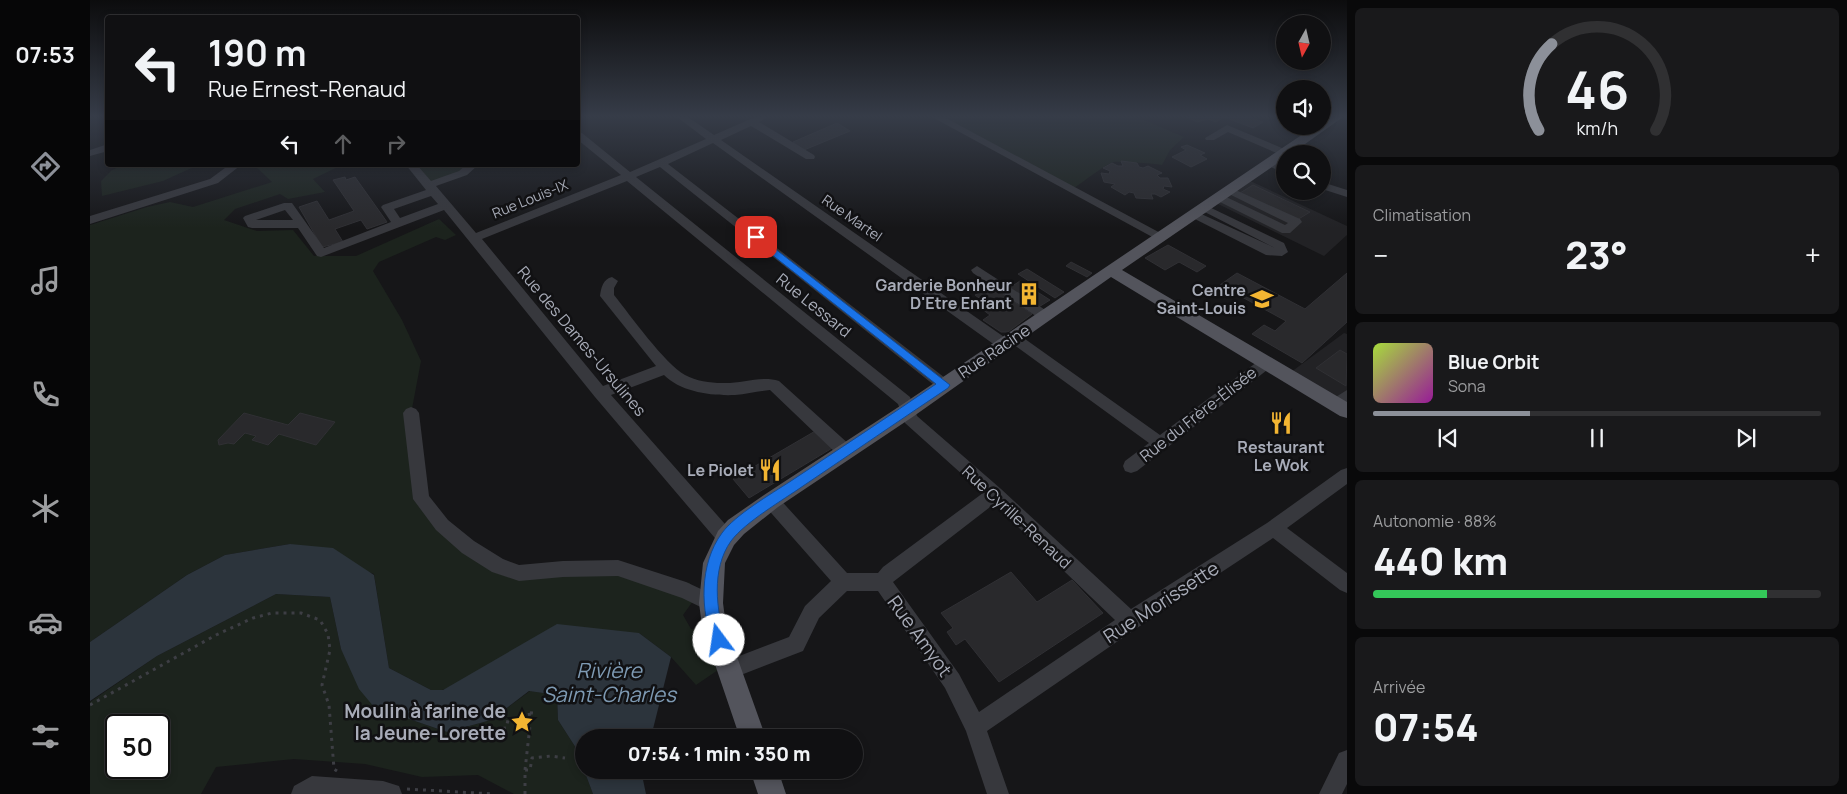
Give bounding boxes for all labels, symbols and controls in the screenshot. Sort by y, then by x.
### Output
north arrow [1276,15,1331,70]
map controls [1276,15,1331,200]
text: 190 m [208,29,307,77]
icon: left [125,35,190,100]
text: 07:53 [15,40,75,70]
text: 46 [1565,54,1629,125]
text: Rue Ernest-Renaud [208,74,406,104]
button: sound [1276,80,1331,135]
text: km/h [1576,116,1618,140]
icon: left [276,130,304,158]
icon: ahead [329,130,357,158]
icon: right [382,130,410,158]
button: search [1276,145,1331,200]
icon: directions [28,149,63,184]
street label: Rue Louis-IX [489,175,571,222]
street label: Rue Martel [818,190,886,245]
text: Climatisation [1373,204,1471,226]
pin [735,216,777,258]
icon: arrive [742,223,770,251]
text: 23° [1565,228,1628,280]
text: − [1373,236,1388,274]
text: + [1805,236,1821,274]
street label: Rue des Dames-Ursulines [513,261,651,421]
icon: music [28,263,63,298]
street label: Rue Lessard [772,268,856,342]
place label: Garderie Bonheur D'Etre Enfant [876,274,1012,314]
place label: Centre Saint-Louis [1157,279,1246,319]
building icon: Garderie Bonheur D'Etre Enfant [1016,281,1042,307]
school or university icon: Centre Saint-Louis [1249,286,1275,312]
street label: Rue Racine [954,319,1034,383]
text: Blue Orbit [1448,349,1540,375]
street label: Rue du Frère-Élisée [1135,361,1261,467]
text: Sona [1448,375,1486,397]
icon: phone [28,377,63,412]
restaurant icon: Restaurant Le Wok [1268,410,1294,436]
icon: previous [1434,424,1462,452]
icon: pause [1583,424,1611,452]
icon: next [1732,424,1760,452]
place label: Restaurant Le Wok [1237,436,1325,476]
restaurant icon: Le Piolet [757,457,783,483]
place label: Le Piolet [687,459,754,481]
street label: Rue Cyrille-Renaud [958,461,1076,573]
icon: climate [28,491,63,526]
text: Autonomie · 88% [1373,510,1497,532]
text: 440 km [1373,534,1508,586]
street label: Rue Morissette [1098,555,1224,649]
street label: Rue Amyot [882,590,958,682]
icon: car [28,605,63,640]
position arrow [692,613,744,665]
water label: Rivière Saint-Charles [542,656,678,708]
text: Arrivée [1373,676,1425,698]
place label: Moulin à farine de la Jeune-Lorette [344,698,506,746]
text: 07:54 [1373,700,1479,752]
place icon: Moulin à farine de la Jeune-Lorette [509,709,535,735]
speed limit sign: 50 [105,714,170,779]
icon: filters [28,719,63,754]
text: 07:54 · 1 min · 350 m [628,741,810,767]

